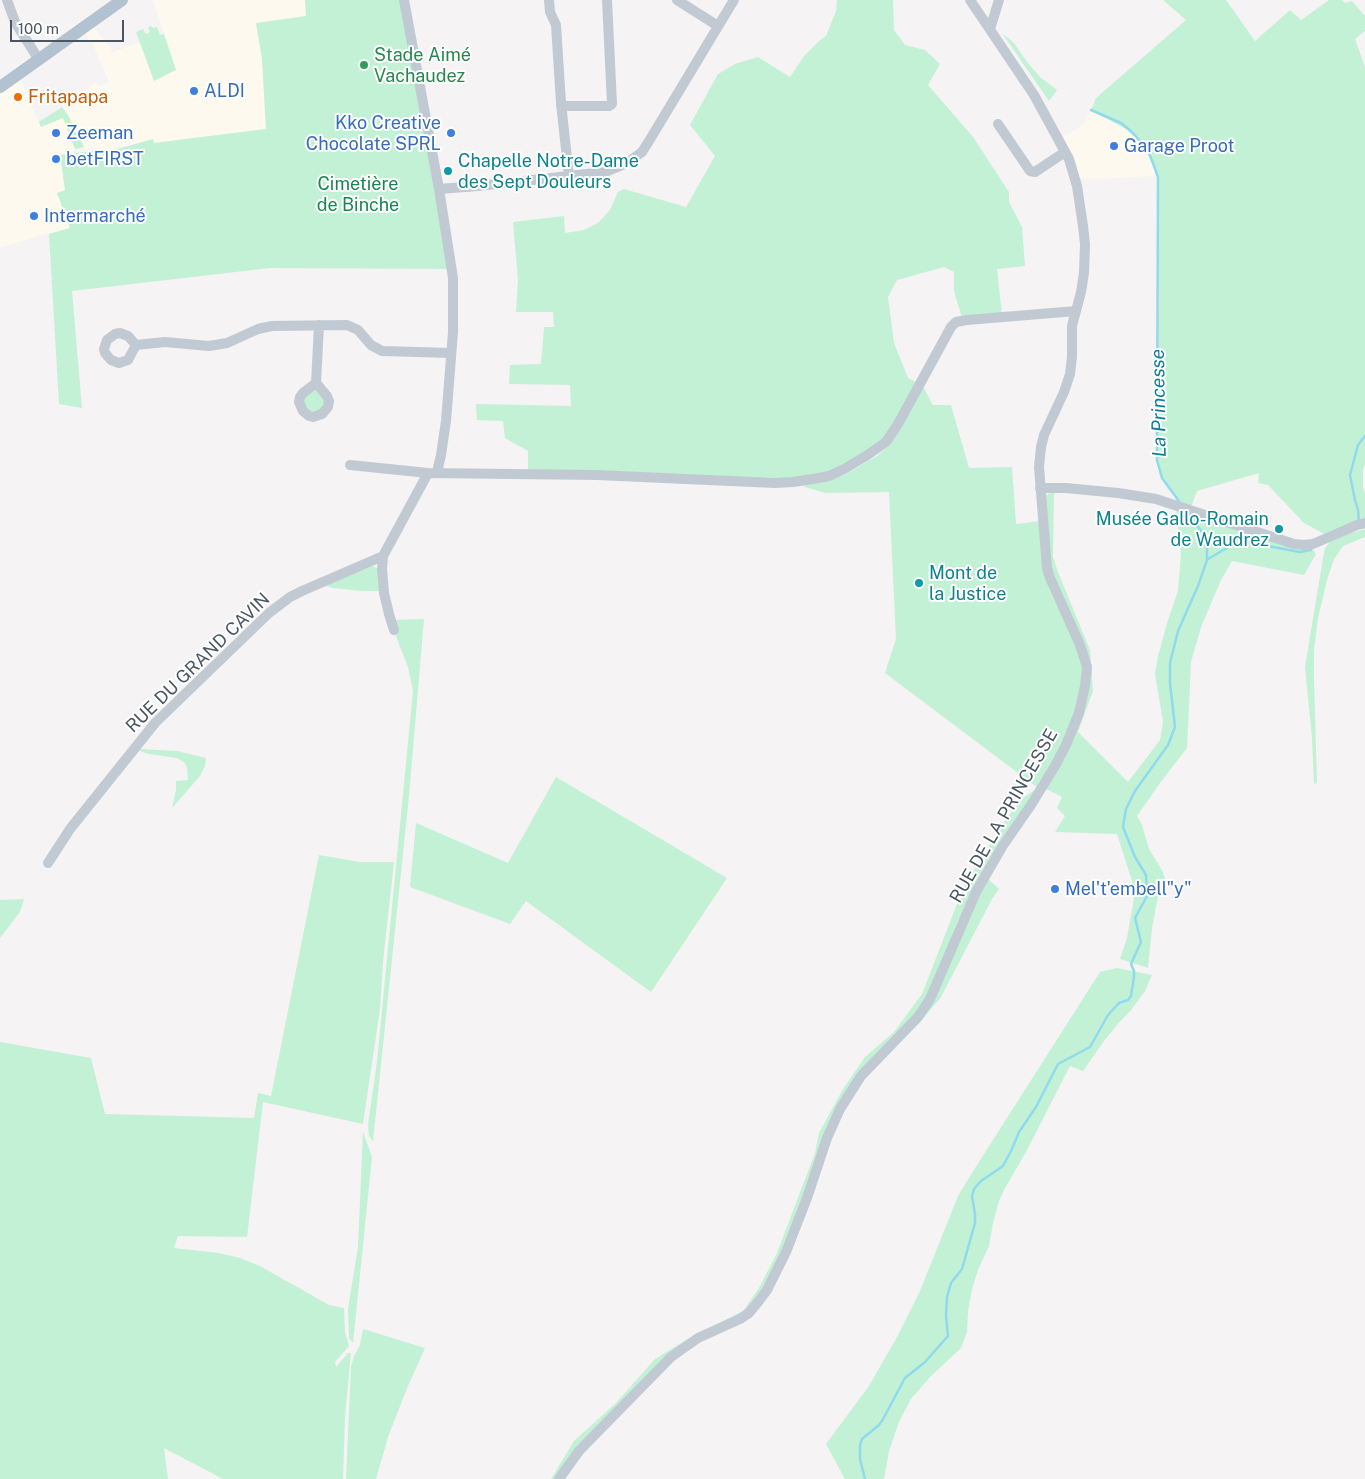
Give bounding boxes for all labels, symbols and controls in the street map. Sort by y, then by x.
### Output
scale bar [12,10,126,42]
text: 100 m [18,20,59,37]
place label: Stade Aimé Vachaudez [374,44,471,86]
marker: Stade Aimé Vachaudez [358,59,370,71]
place label: ALDI [204,80,245,102]
marker: ALDI [188,85,200,97]
place label: Fritapapa [28,86,108,108]
marker: Fritapapa [12,91,24,103]
place label: Kko Creative Chocolate SPRL [306,112,441,154]
place label: Zeeman [66,122,133,144]
marker: Zeeman [50,127,62,139]
marker: Kko Creative Chocolate SPRL [445,127,457,139]
place label: Garage Proot [1124,135,1235,157]
marker: Garage Proot [1108,140,1120,152]
place label: betFIRST [66,148,144,170]
place label: Chapelle Notre-Dame des Sept Douleurs [458,150,639,192]
marker: betFIRST [50,153,62,165]
marker: Chapelle Notre-Dame des Sept Douleurs [442,165,454,177]
park label: Cimetière de Binche [317,173,399,215]
place label: Intermarché [44,205,146,227]
marker: Intermarché [28,210,40,222]
water label: La Princesse [1147,349,1171,457]
place label: Musée Gallo-Romain de Waudrez [1096,508,1269,550]
marker: Musée Gallo-Romain de Waudrez [1273,523,1285,535]
place label: Mont de la Justice [929,562,1006,604]
marker: Mont de la Justice [913,577,925,589]
street label: RUE DU GRAND CAVIN [122,589,274,737]
street label: RUE DE LA PRINCESSE [945,725,1063,907]
place label: Mel't'embell"y" [1065,878,1192,900]
marker: Mel't'embell"y" [1049,883,1061,895]

